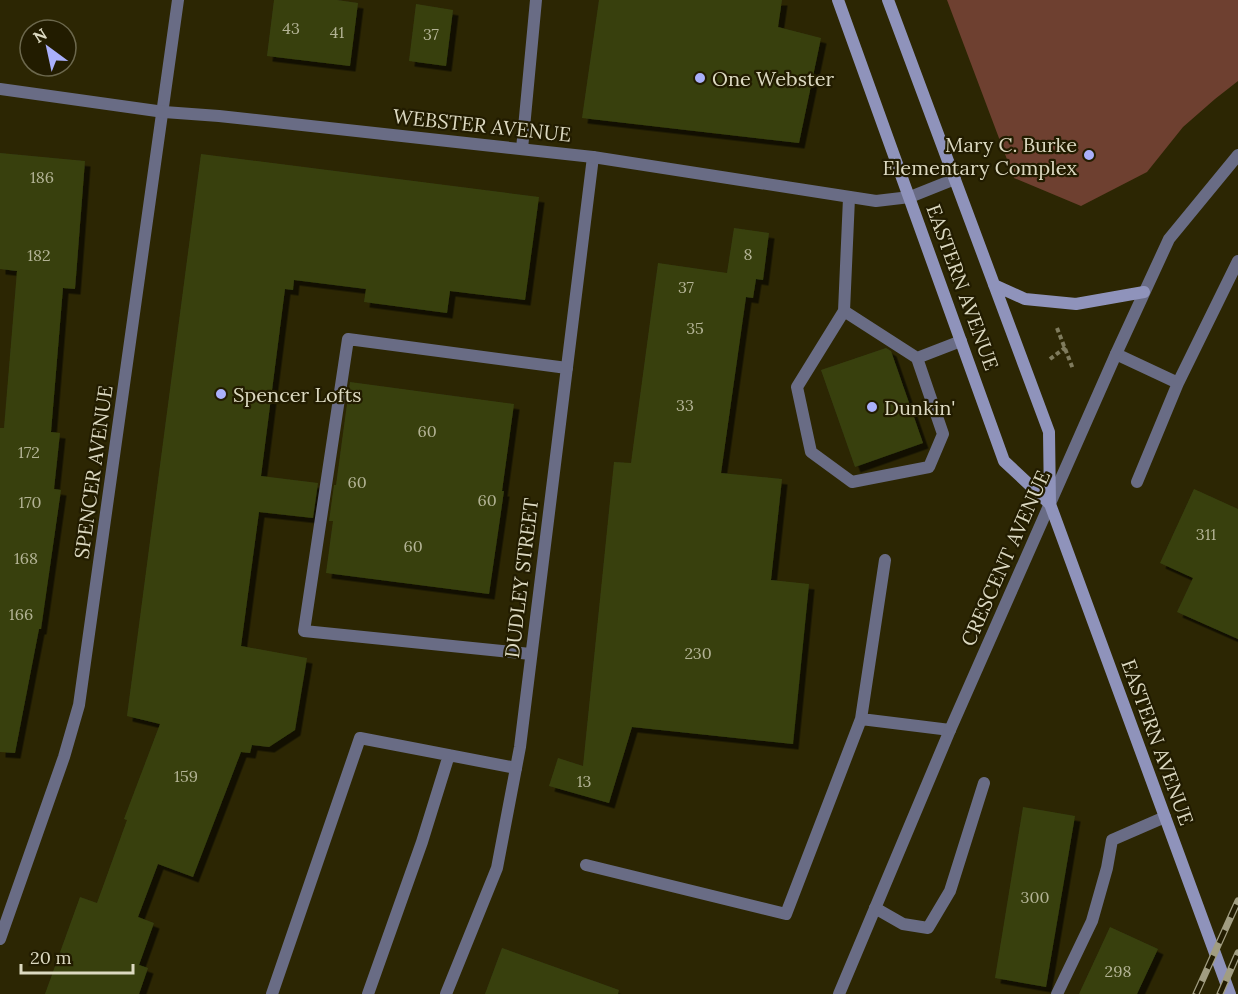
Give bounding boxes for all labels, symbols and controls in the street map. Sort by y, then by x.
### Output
north arrow [18,18,78,78]
house number: 43 [282,18,300,38]
house number: 41 [330,22,344,42]
text: N [29,24,50,47]
house number: 37 [423,24,440,44]
place label: One Webster [712,66,835,91]
marker: One Webster [693,71,707,85]
street label: WEBSTER AVENUE [392,103,572,147]
place label: Mary C. Burke Elementary Complex [882,132,1077,180]
marker: Mary C. Burke Elementary Complex [1082,148,1096,162]
house number: 186 [30,167,54,187]
street label: EASTERN AVENUE [921,201,1005,373]
house number: 8 [744,244,753,264]
house number: 182 [27,245,51,265]
house number: 37 [678,277,695,297]
house number: 35 [686,318,704,338]
place label: Spencer Lofts [233,382,362,407]
street label: SPENCER AVENUE [68,384,118,560]
marker: Spencer Lofts [214,387,228,401]
house number: 33 [676,395,694,415]
place label: Dunkin' [884,395,955,420]
marker: Dunkin' [865,400,879,414]
house number: 60 [417,421,437,441]
house number: 172 [18,442,40,462]
street label: CRESCENT AVENUE [955,466,1055,650]
house number: 60 [347,472,367,492]
house number: 60 [477,490,497,510]
house number: 170 [18,492,42,512]
street label: DUDLEY STREET [499,496,543,659]
house number: 311 [1196,524,1216,544]
house number: 60 [403,536,423,556]
house number: 168 [14,548,38,568]
house number: 166 [9,604,33,624]
house number: 230 [684,643,712,663]
street label: EASTERN AVENUE [1116,656,1200,828]
house number: 159 [174,766,198,786]
house number: 13 [577,771,591,791]
house number: 300 [1021,887,1049,907]
scale bar [21,937,134,975]
text: 20 m [30,946,72,969]
house number: 298 [1105,961,1131,981]

